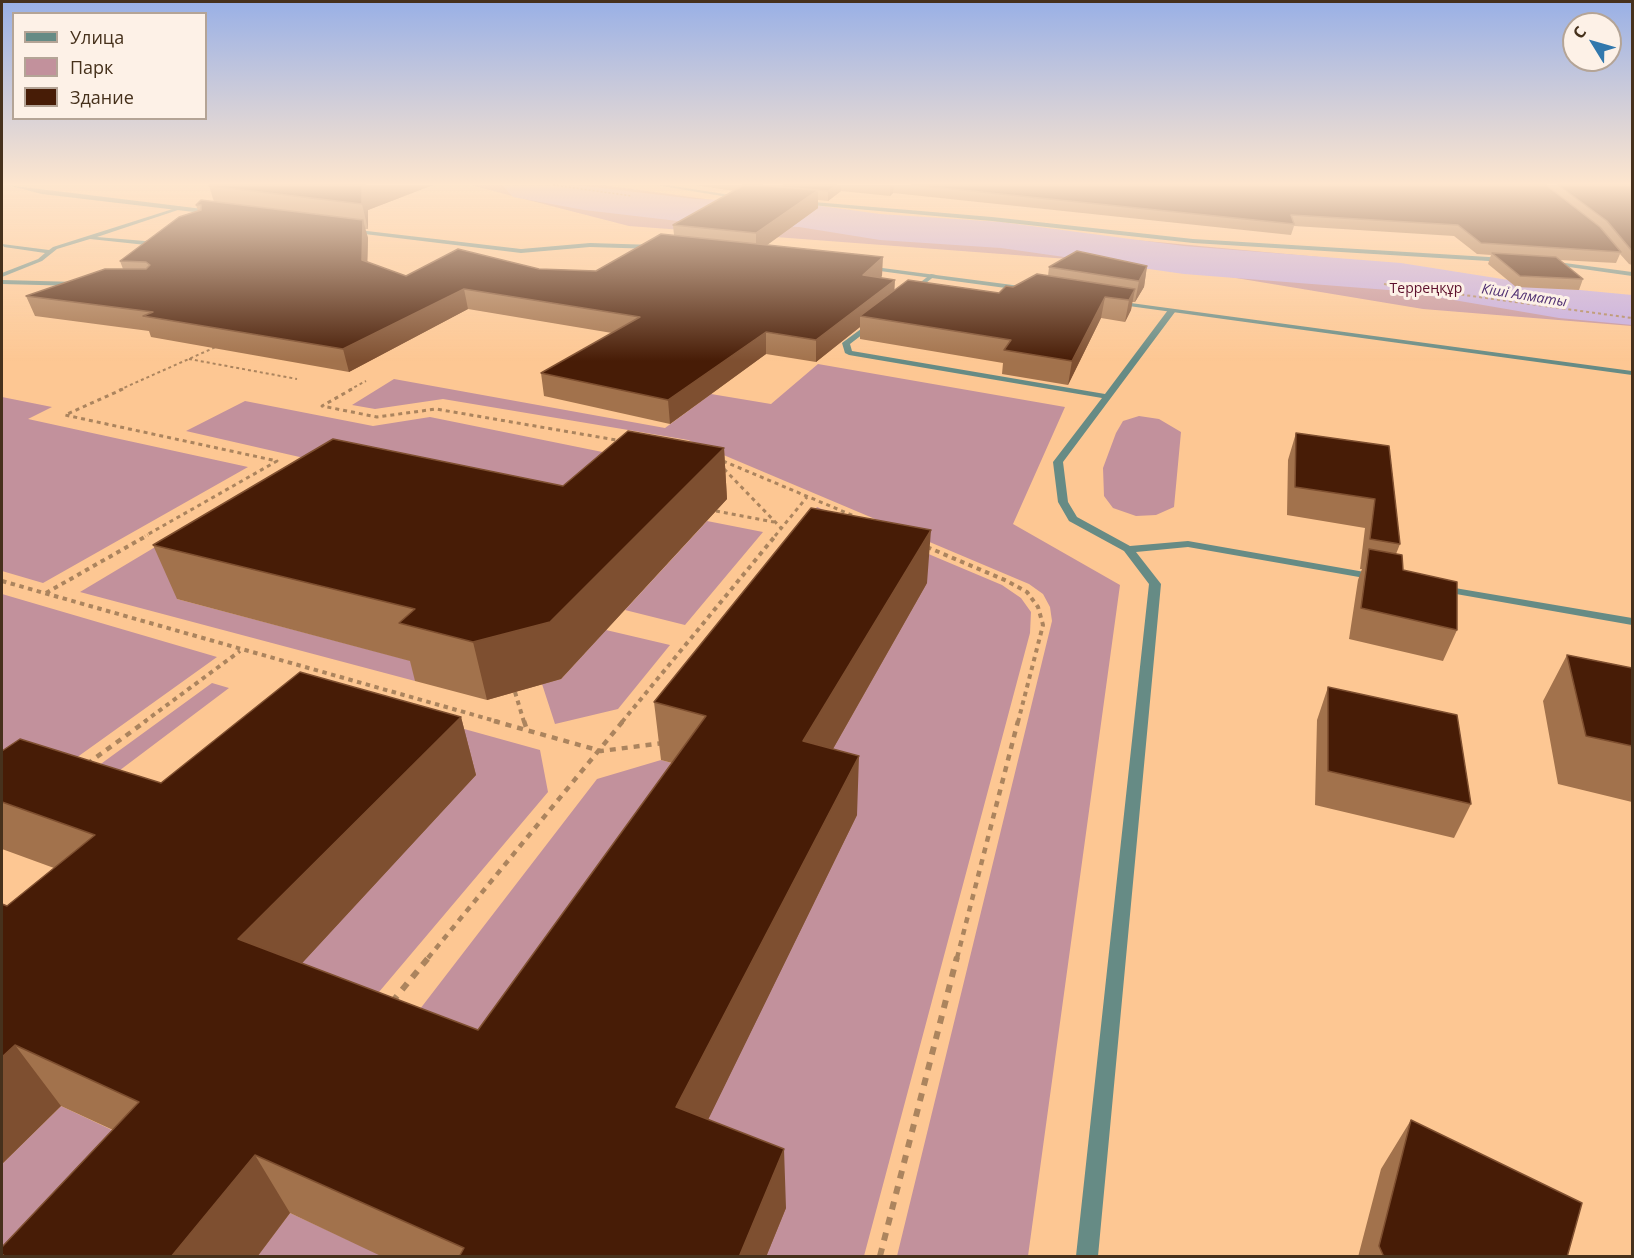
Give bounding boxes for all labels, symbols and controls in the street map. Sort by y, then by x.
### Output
legend [12,12,207,120]
north arrow [1562,12,1622,72]
text: С [1567,22,1591,43]
text: Улица [70,25,124,49]
text: Парк [70,55,113,79]
text: Здание [70,85,134,109]
park label: Терреңқұр [1390,281,1462,297]
water label: Кіші Алматы [1480,281,1568,311]

